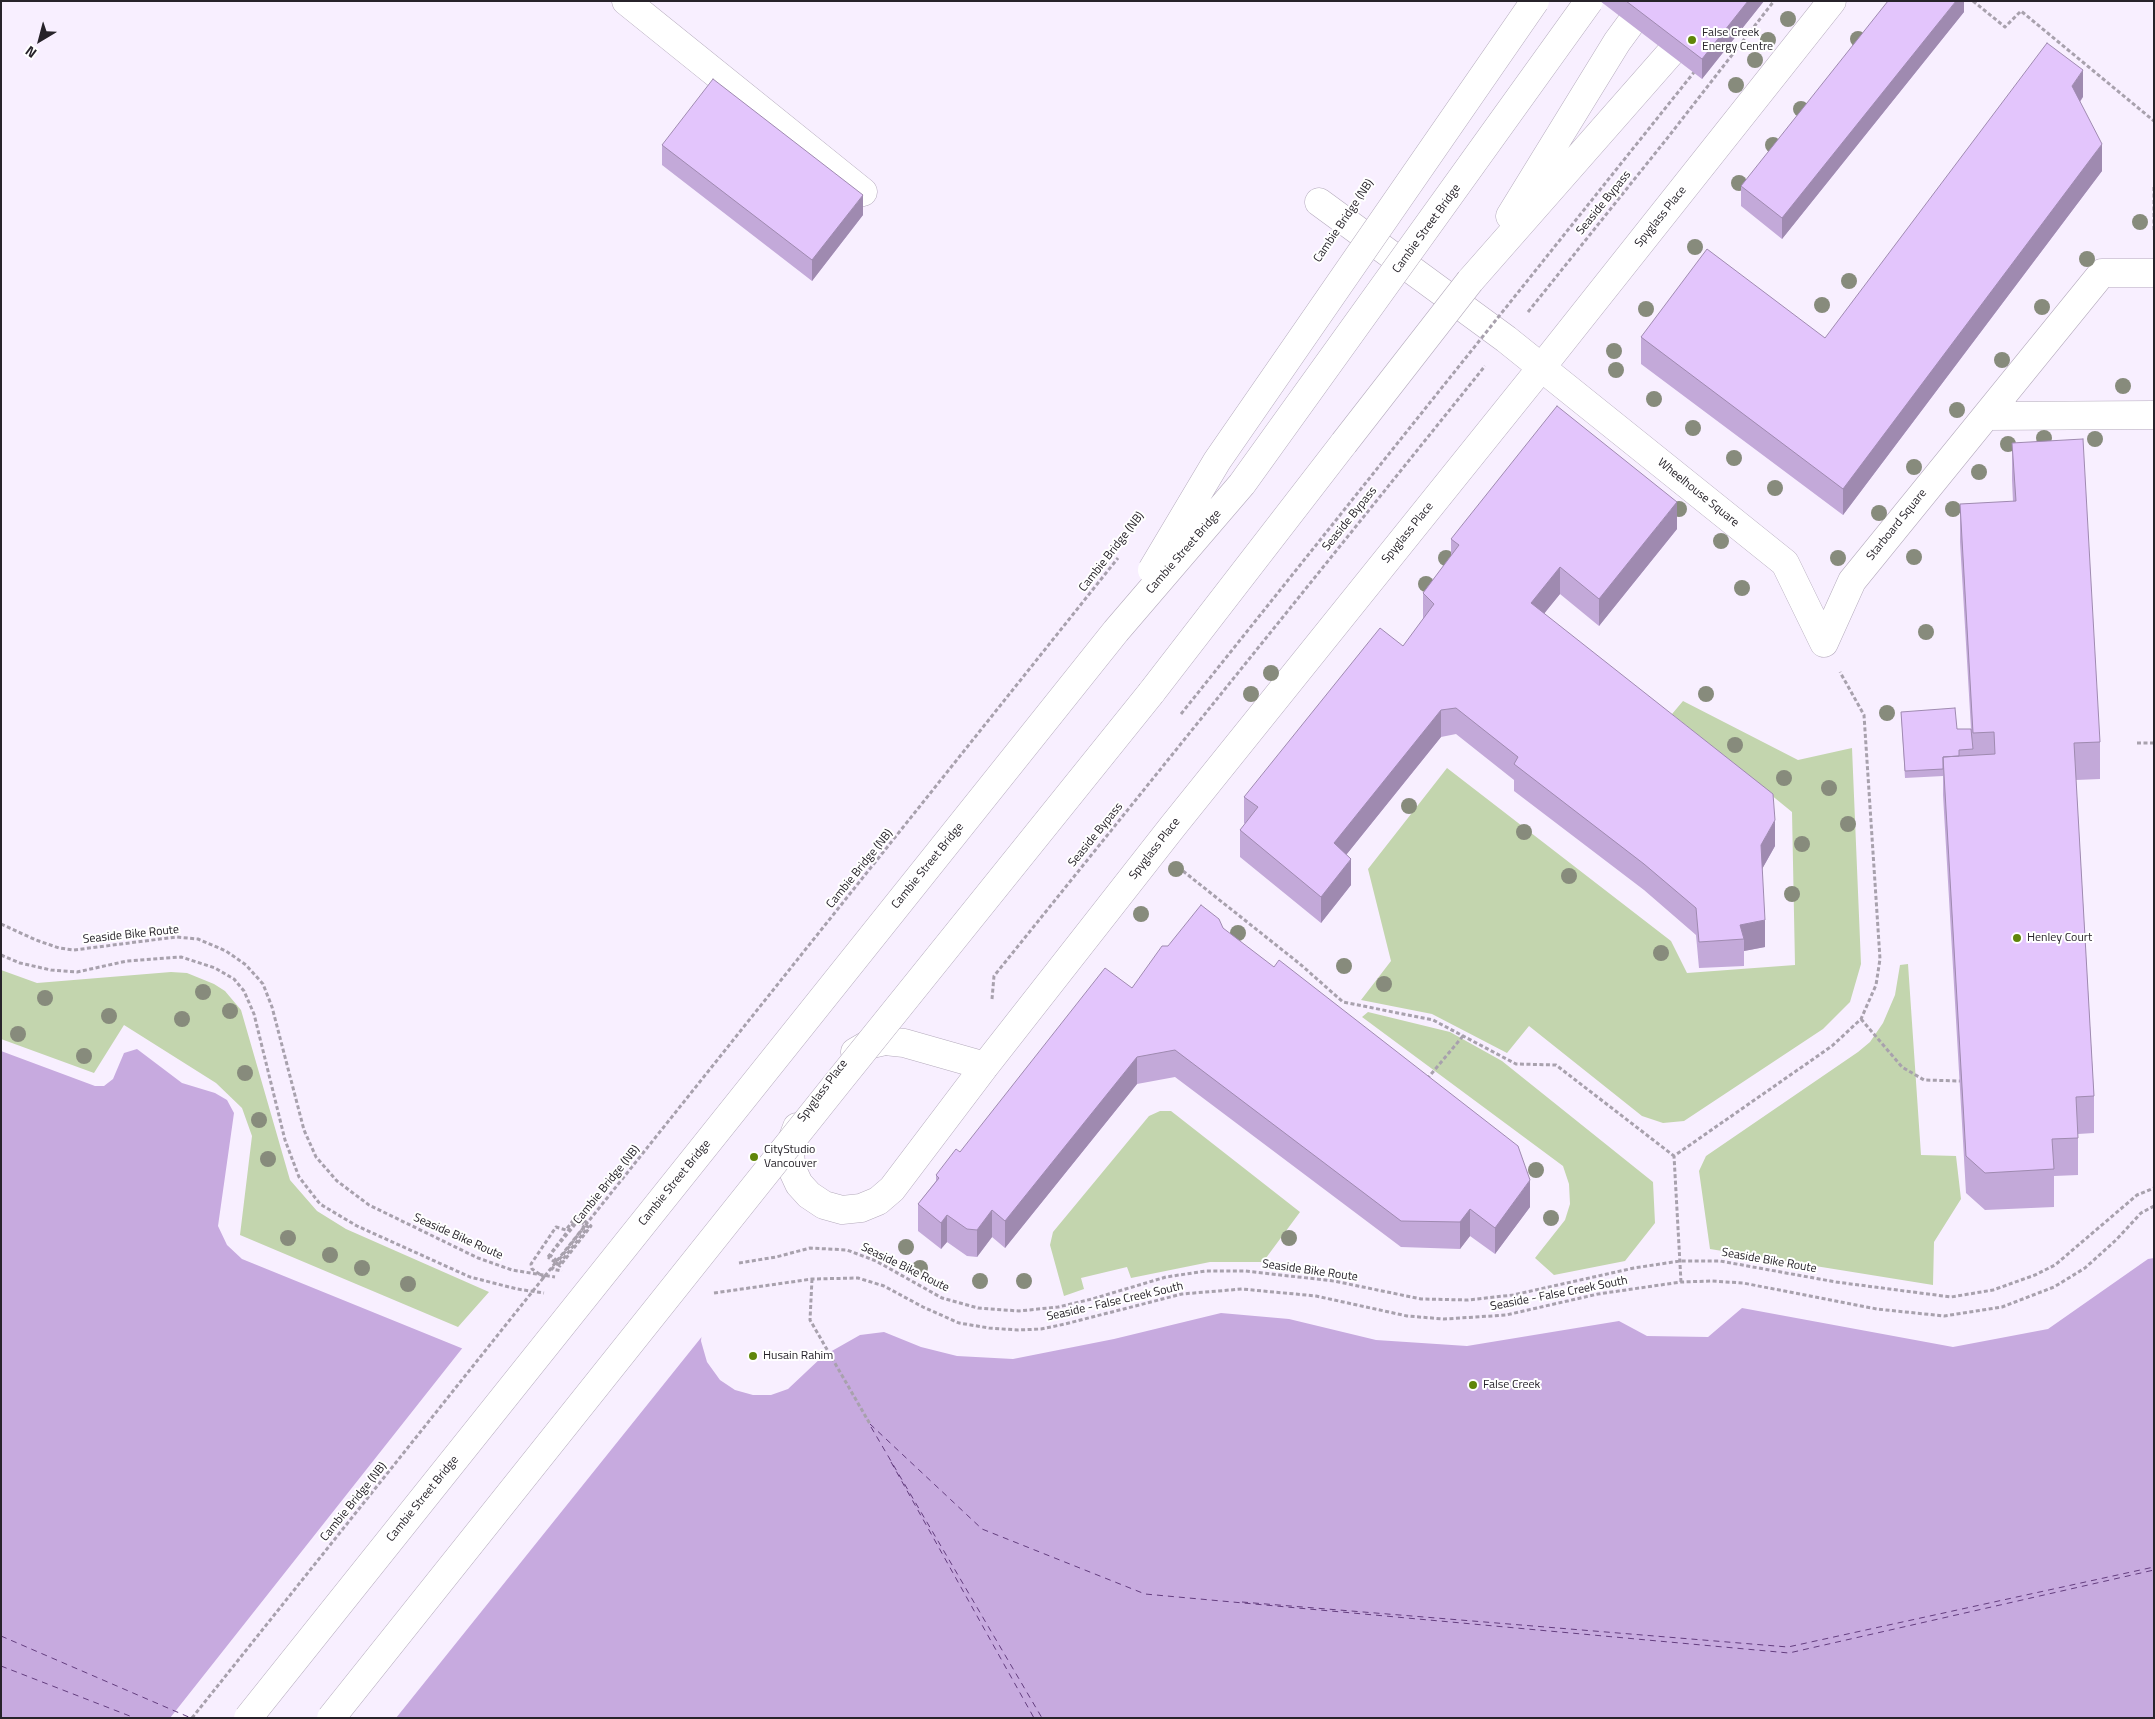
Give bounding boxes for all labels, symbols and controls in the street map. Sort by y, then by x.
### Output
north arrow [15,15,65,65]
place label: False Creek Energy Centre [1702,26,1773,54]
marker: False Creek Energy Centre [1686,34,1698,46]
text: N [20,41,41,64]
street label: Seaside Bypass [1574,168,1634,238]
street label: Cambie Bridge (NB) [1311,177,1377,265]
street label: Cambie Street Bridge [1390,182,1464,276]
street label: Spyglass Place [1632,184,1690,250]
street label: Wheelhouse Square [1654,456,1742,530]
street label: Seaside Bypass [1320,484,1380,554]
street label: Starboard Square [1864,486,1930,564]
street label: Spyglass Place [1379,500,1437,566]
street label: Cambie Street Bridge [1144,507,1224,597]
street label: Cambie Bridge (NB) [1076,509,1148,595]
street label: Seaside Bypass [1066,800,1126,870]
street label: Spyglass Place [1126,815,1184,883]
street label: Cambie Street Bridge [889,820,967,912]
street label: Cambie Bridge (NB) [824,827,896,911]
street label: Seaside Bike Route [82,923,180,947]
place label: Henley Court [2027,931,2092,945]
marker: Henley Court [2011,932,2023,944]
street label: Spyglass Place [795,1057,851,1125]
street label: Cambie Street Bridge [636,1137,714,1229]
street label: Cambie Bridge (NB) [571,1143,643,1227]
place label: CityStudio Vancouver [764,1143,817,1171]
marker: CityStudio Vancouver [748,1151,760,1163]
street label: Seaside Bike Route [411,1211,505,1263]
street label: Seaside Bike Route [859,1240,951,1296]
street label: Seaside Bike Route [1720,1246,1818,1276]
street label: Seaside Bike Route [1261,1257,1359,1285]
street label: Seaside - False Creek South [1489,1274,1629,1314]
street label: Seaside - False Creek South [1045,1279,1185,1325]
place label: Husain Rahim [763,1349,833,1363]
marker: Husain Rahim [747,1350,759,1362]
place label: False Creek [1483,1378,1540,1392]
marker: False Creek [1467,1379,1479,1391]
street label: Cambie Street Bridge [384,1453,462,1545]
street label: Cambie Bridge (NB) [318,1460,390,1544]

